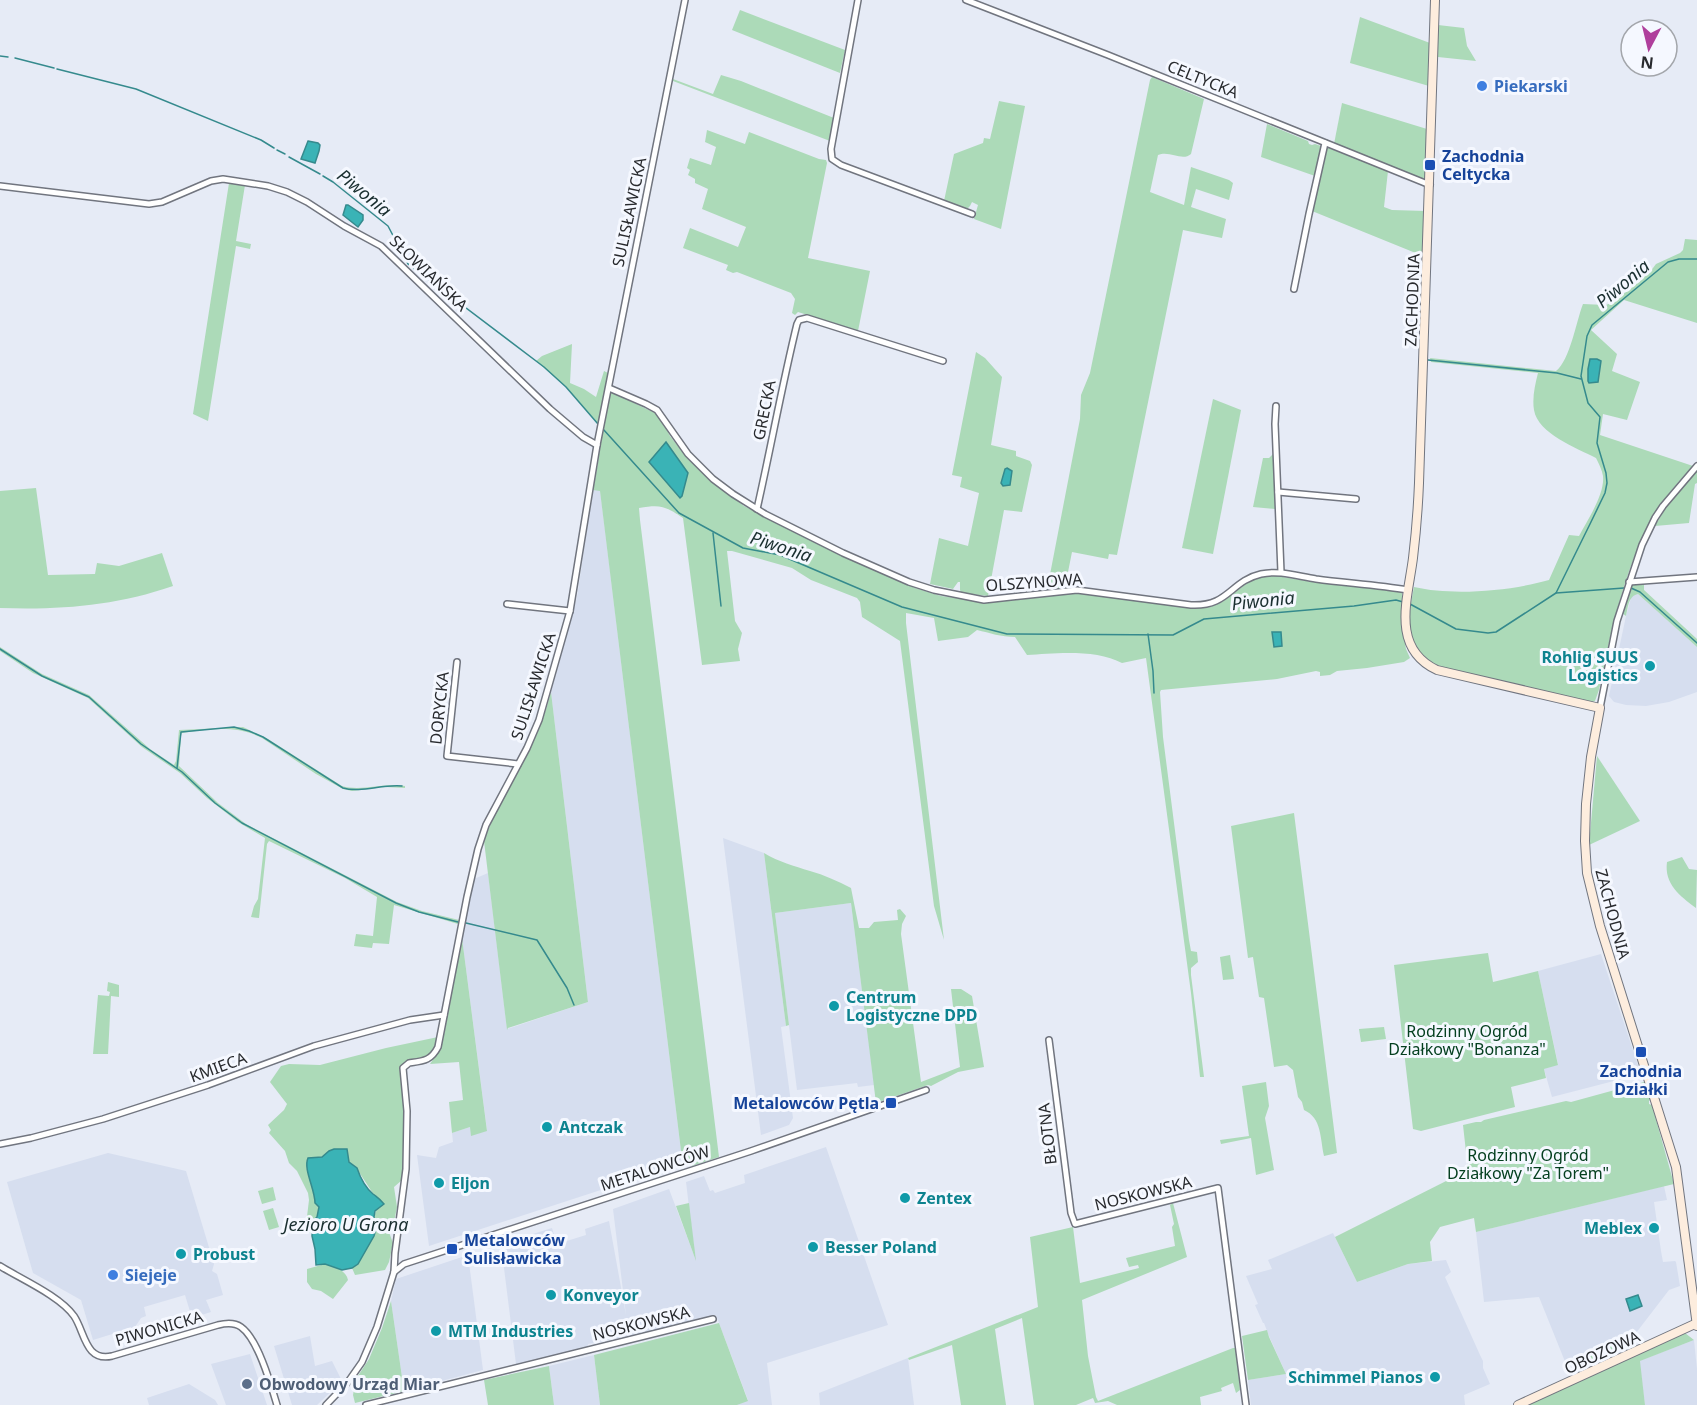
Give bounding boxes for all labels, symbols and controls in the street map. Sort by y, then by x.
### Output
north arrow [1619,18,1679,78]
text: N [1639,51,1655,75]
street label: CELTYCKA [1164,55,1243,104]
place label: Piekarski [1494,75,1568,97]
marker: Piekarski [1475,79,1489,93]
place label: Zachodnia Celtycka [1442,145,1524,185]
street label: SULISŁAWICKA [607,154,652,269]
marker: Zachodnia Celtycka [1423,158,1437,172]
water label: Piwonia [332,163,397,221]
street label: SŁOWIAŃSKA [385,230,473,316]
street label: ZACHODNIA [1399,252,1425,347]
water label: Piwonia [1590,254,1654,313]
street label: GRECKA [747,377,781,442]
water label: Piwonia [748,525,815,567]
street label: OLSZYNOWA [985,568,1084,596]
water label: Piwonia [1230,585,1296,615]
street label: SULISŁAWICKA [505,629,561,742]
place label: Rohlig SUUS Logistics [1541,646,1638,686]
marker: Rohlig SUUS Logistics [1643,659,1657,673]
street label: DORYCKA [424,670,454,746]
street label: ZACHODNIA [1590,866,1636,963]
place label: Centrum Logistyczne DPD [846,986,978,1026]
marker: Centrum Logistyczne DPD [827,999,841,1013]
park label: Rodzinny Ogród Działkowy "Bonanza" [1388,1020,1546,1060]
marker: Zachodnia Działki [1634,1045,1648,1059]
street label: KMIECA [186,1046,250,1087]
place label: Zachodnia Działki [1600,1060,1682,1100]
place label: Metalowców Pętla [733,1092,879,1114]
marker: Metalowców Pętla [884,1096,898,1110]
street label: BŁOTNA [1032,1101,1062,1166]
place label: Antczak [559,1116,623,1138]
marker: Antczak [540,1120,554,1134]
street label: METALOWCÓW [598,1140,712,1196]
park label: Rodzinny Ogród Działkowy "Za Torem" [1447,1144,1609,1184]
street label: NOSKOWSKA [1092,1170,1195,1216]
place label: Eljon [451,1172,490,1194]
marker: Eljon [432,1176,446,1190]
place label: Zentex [917,1187,972,1209]
marker: Zentex [898,1191,912,1205]
water label: Jezioro U Grona [281,1212,408,1236]
place label: Meblex [1584,1217,1643,1239]
marker: Meblex [1647,1221,1661,1235]
place label: Metalowców Sulisławicka [464,1229,565,1269]
place label: Besser Poland [825,1236,937,1258]
marker: Besser Poland [806,1240,820,1254]
marker: Metalowców Sulisławicka [445,1242,459,1256]
place label: Probust [193,1243,255,1265]
marker: Probust [174,1247,188,1261]
place label: Siejeje [125,1264,177,1286]
marker: Siejeje [106,1268,120,1282]
place label: Konveyor [563,1284,639,1306]
marker: Konveyor [544,1288,558,1302]
street label: NOSKOWSKA [590,1300,693,1346]
street label: PIWONICKA [113,1305,206,1351]
place label: MTM Industries [448,1320,573,1342]
marker: MTM Industries [429,1324,443,1338]
street label: OBOZOWA [1561,1325,1644,1379]
place label: Schimmel Pianos [1288,1366,1423,1388]
marker: Schimmel Pianos [1428,1370,1442,1384]
place label: Obwodowy Urząd Miar [259,1373,440,1395]
marker: Obwodowy Urząd Miar [240,1377,254,1391]

